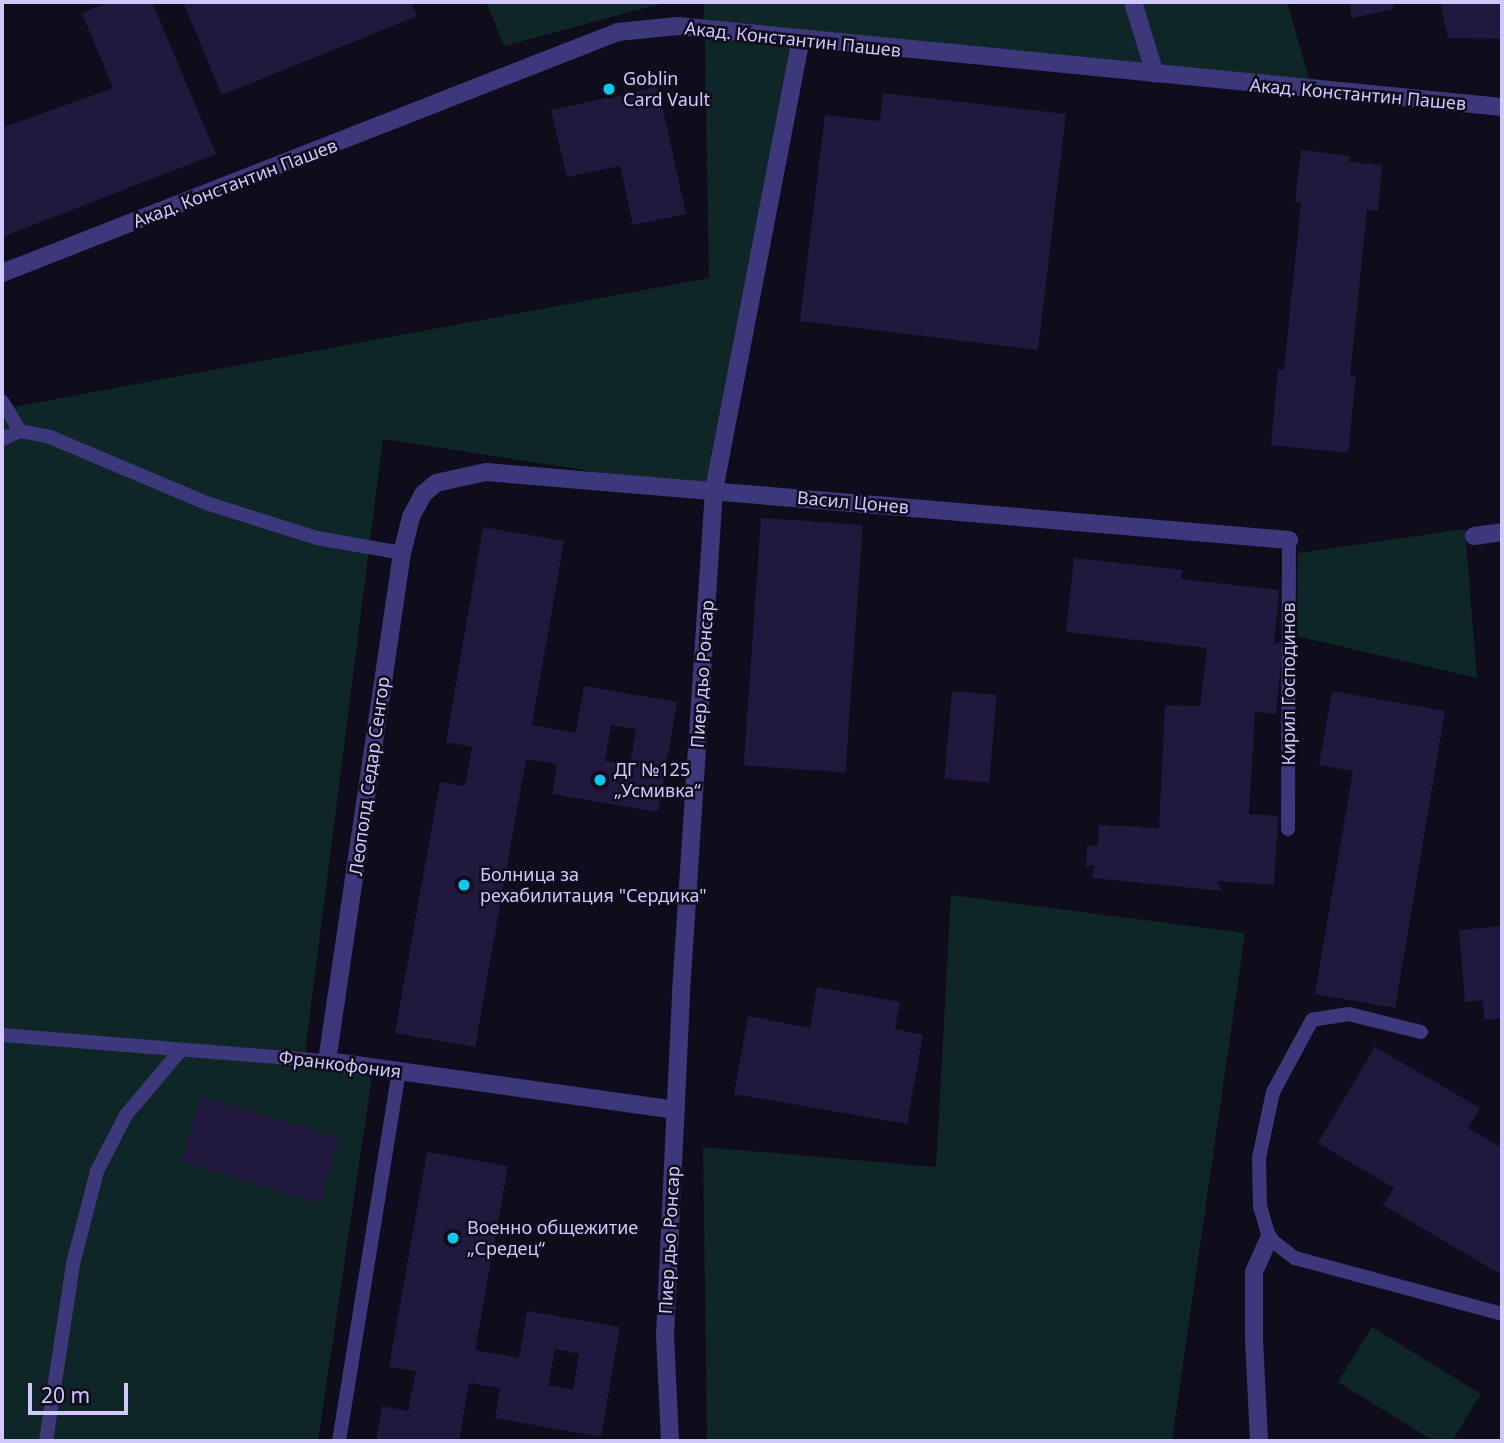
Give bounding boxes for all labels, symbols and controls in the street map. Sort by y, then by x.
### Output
street label: Акад. Константин Пашев [684,17,902,61]
place label: Goblin Card Vault [623,68,710,110]
street label: Акад. Константин Пашев [1249,74,1467,114]
marker: Goblin Card Vault [601,81,617,97]
street label: Акад. Константин Пашев [130,134,340,232]
street label: Васил Цонев [796,486,910,518]
street label: Пиер дьо Ронсар [686,599,718,749]
street label: Кирил Господинов [1277,602,1299,766]
street label: Леополд Седар Сенгор [344,675,394,877]
place label: ДГ №125 „Усмивка“ [614,759,701,802]
marker: ДГ №125 „Усмивка“ [592,772,608,788]
place label: Болница за рехабилитация "Сердика" [480,864,707,906]
marker: Болница за рехабилитация "Сердика" [454,875,474,895]
street label: Франкофония [278,1046,402,1082]
street label: Пиер дьо Ронсар [654,1165,684,1315]
place label: Военно общежитие „Средец“ [467,1217,638,1260]
marker: Военно общежитие „Средец“ [445,1230,461,1246]
scale bar [32,1370,131,1414]
text: 20 m [41,1381,90,1409]

